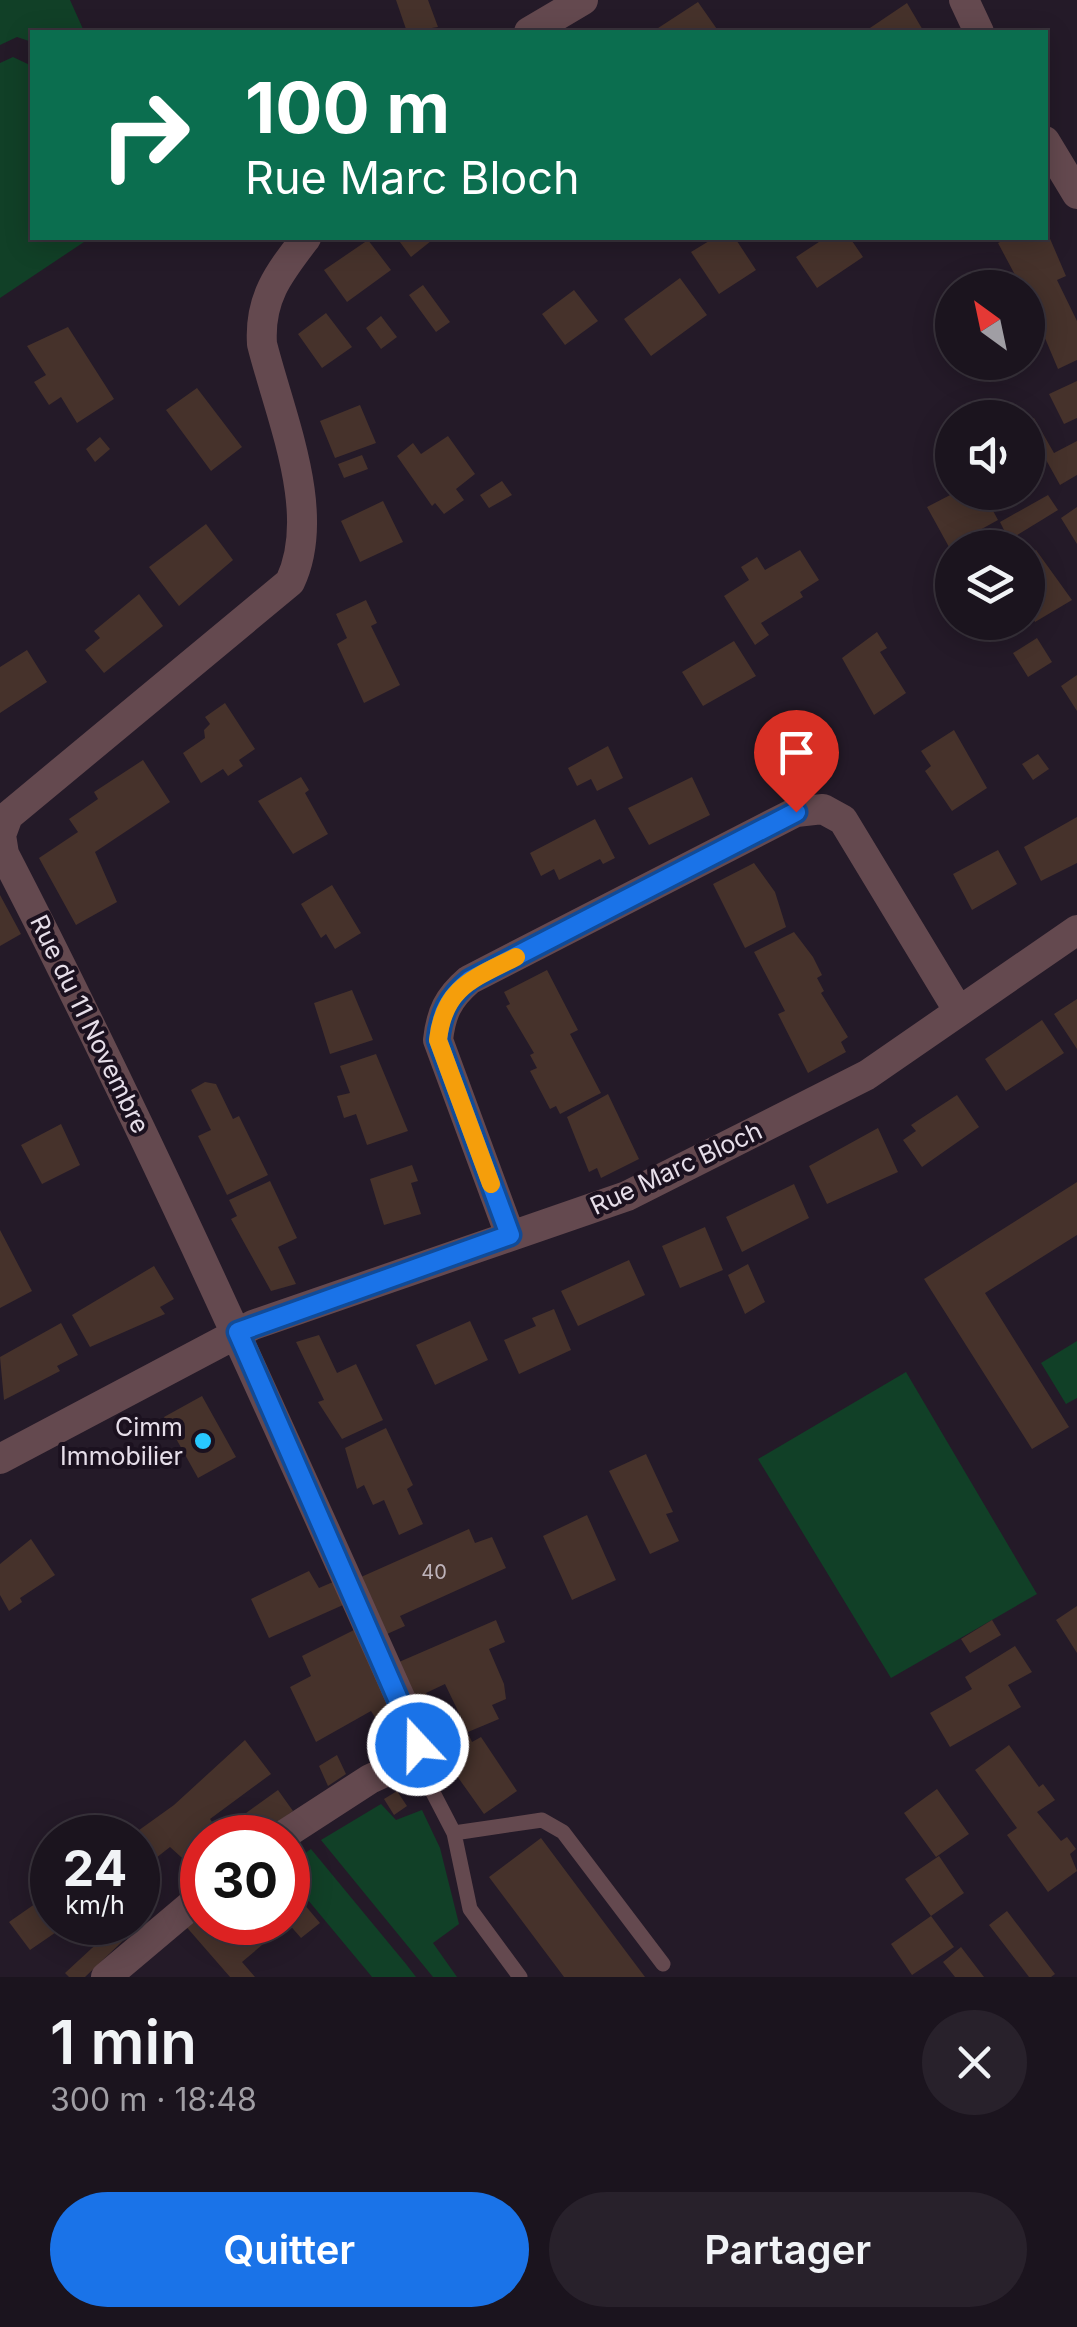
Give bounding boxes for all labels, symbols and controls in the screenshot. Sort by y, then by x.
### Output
text: 100 m [245,65,450,150]
icon: right [80,70,210,200]
text: Rue Marc Bloch [245,150,580,205]
north arrow [935,270,1045,380]
map controls [935,270,1045,640]
button: sound [935,400,1045,510]
button: layers [935,530,1045,640]
pin [754,710,839,813]
icon: arrive [769,725,824,780]
street label: Rue du 11 Novembre [24,910,156,1138]
street label: Rue Marc Bloch [585,1115,767,1221]
place label: Cimm Immobilier [60,1412,183,1471]
marker: Cimm Immobilier [192,1430,214,1452]
house number: 40 [421,1560,447,1584]
position arrow [366,1693,470,1797]
speed limit sign: 30 [180,1815,310,1945]
text: 24 [63,1838,127,1898]
text: km/h [65,1890,125,1920]
text: 1 min [50,2006,197,2078]
button: close [922,2010,1027,2115]
text: 300 m · 18:48 [50,2080,257,2119]
button: Quitter [50,2192,529,2307]
button: Partager [549,2192,1027,2307]

